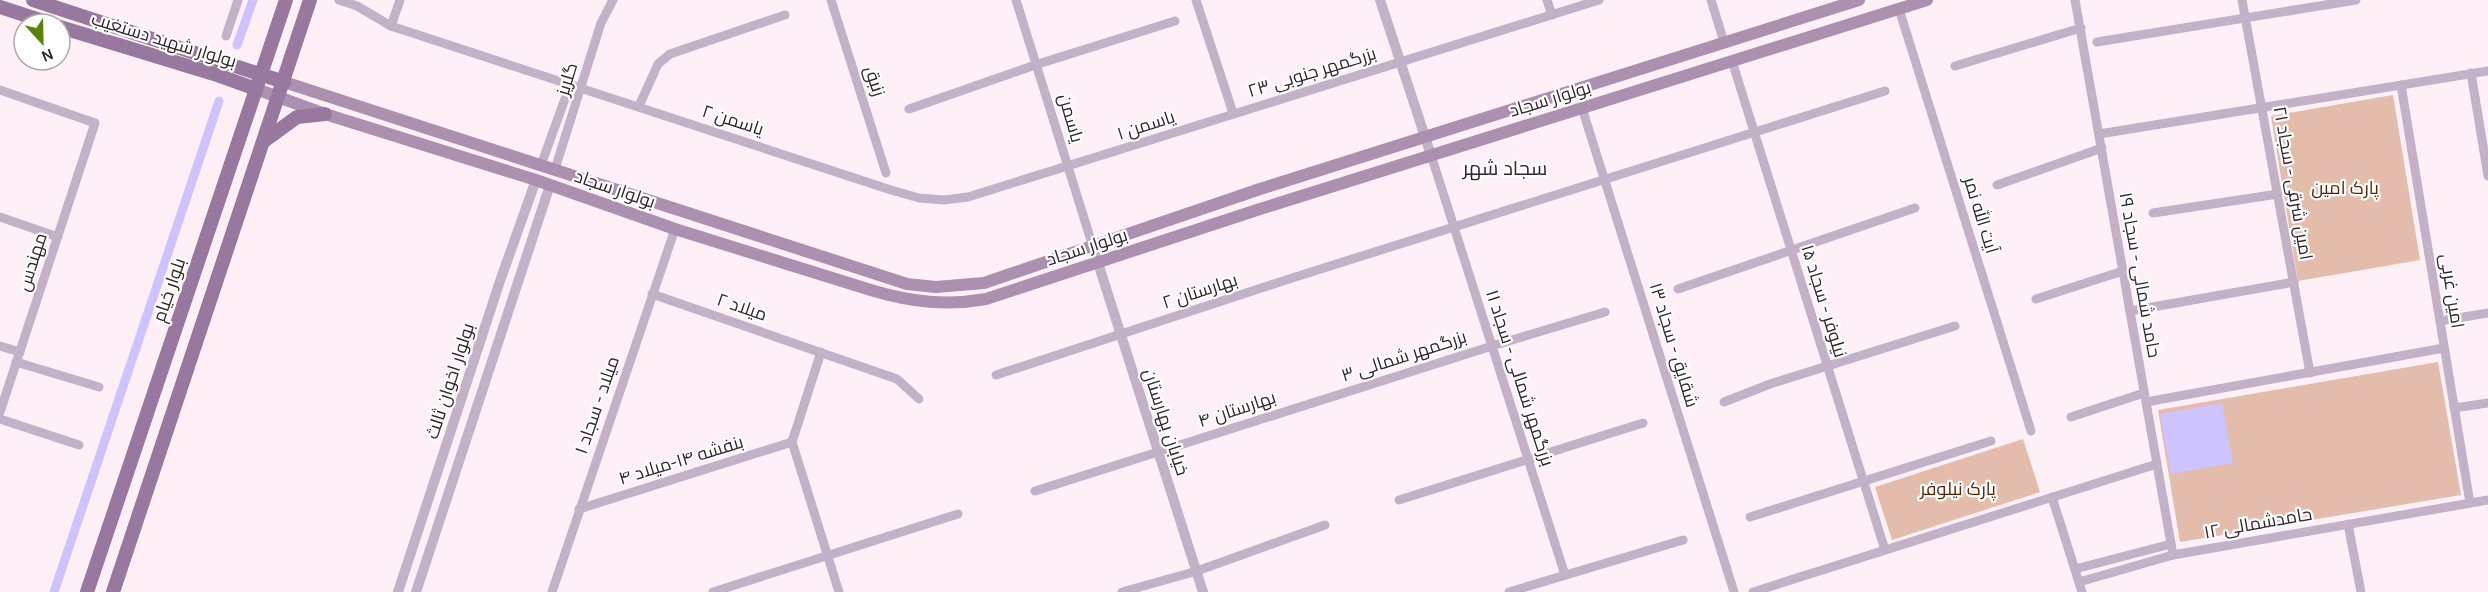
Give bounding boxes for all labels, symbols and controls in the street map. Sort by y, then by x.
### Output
street label: بولوار شهید دستغیب [89,7,239,73]
north arrow [12,12,72,72]
street label: بزرگمهر جنوبی ۲۳ [1245,42,1379,102]
text: N [39,44,56,66]
street label: گلریز [551,60,582,99]
street label: زنبق [859,63,890,99]
street label: بولوار سجاد [1507,76,1593,122]
street label: یاسمن [1054,91,1088,145]
street label: یاسمن ۲ [699,100,767,140]
street label: امین شرقی - سجاد ۲۱ [2269,104,2317,262]
street label: یاسمن ۱ [1114,105,1178,145]
district label: سجاد شهر [1462,157,1547,181]
street label: بولوار سجاد [572,165,658,213]
street label: آیت الله نمر [1959,173,2004,256]
park label: پارک امین [2311,177,2379,200]
street label: حامد شمالی - سجاد ۱۹ [2115,191,2165,359]
street label: بولوار سجاد [1044,224,1130,270]
street label: مهندس [12,230,52,294]
street label: نیلوفر - سجاد ۱۵ [1796,242,1852,360]
street label: امین غربی [2435,252,2469,330]
street label: بلوار خیام [148,255,191,325]
street label: بهارستان ۲ [1160,268,1240,314]
street label: شقایق - سجاد ۱۳ [1644,280,1703,410]
street label: بزرگمهر شمالی - سجاد ۱۱ [1481,287,1559,469]
street label: میلاد ۲ [714,288,770,326]
street label: بولوار اخوان ثالث [421,320,479,442]
street label: بزرگمهر شمالی ۳ [1339,325,1469,387]
street label: میلاد - سجاد ۱ [570,353,624,457]
street label: خیابان بهارستان [1138,366,1194,478]
street label: بهارستان ۴ [1195,386,1279,432]
street label: بنفشه ۱۴-میلاد ۴ [616,431,746,489]
park label: پارک نیلوفر [1919,478,1996,501]
street label: حامدشمالی ۱۲ [2202,503,2314,543]

